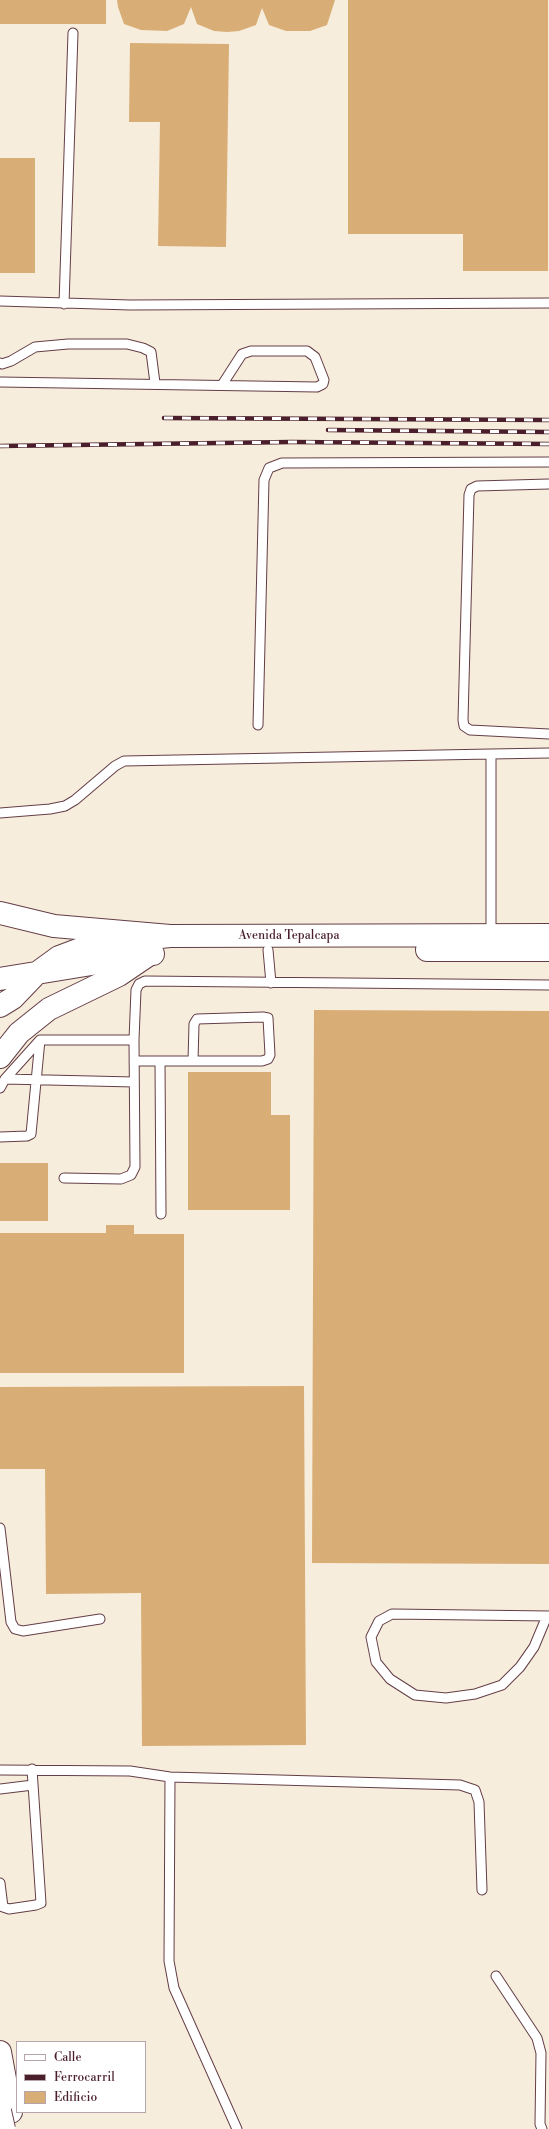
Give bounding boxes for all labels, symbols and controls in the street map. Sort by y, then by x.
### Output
street label: Avenida Tepalcapa [238,929,340,943]
legend [16,2041,146,2113]
text: Calle [54,2050,81,2065]
text: Ferrocarril [54,2070,115,2085]
text: Edificio [54,2090,97,2105]

